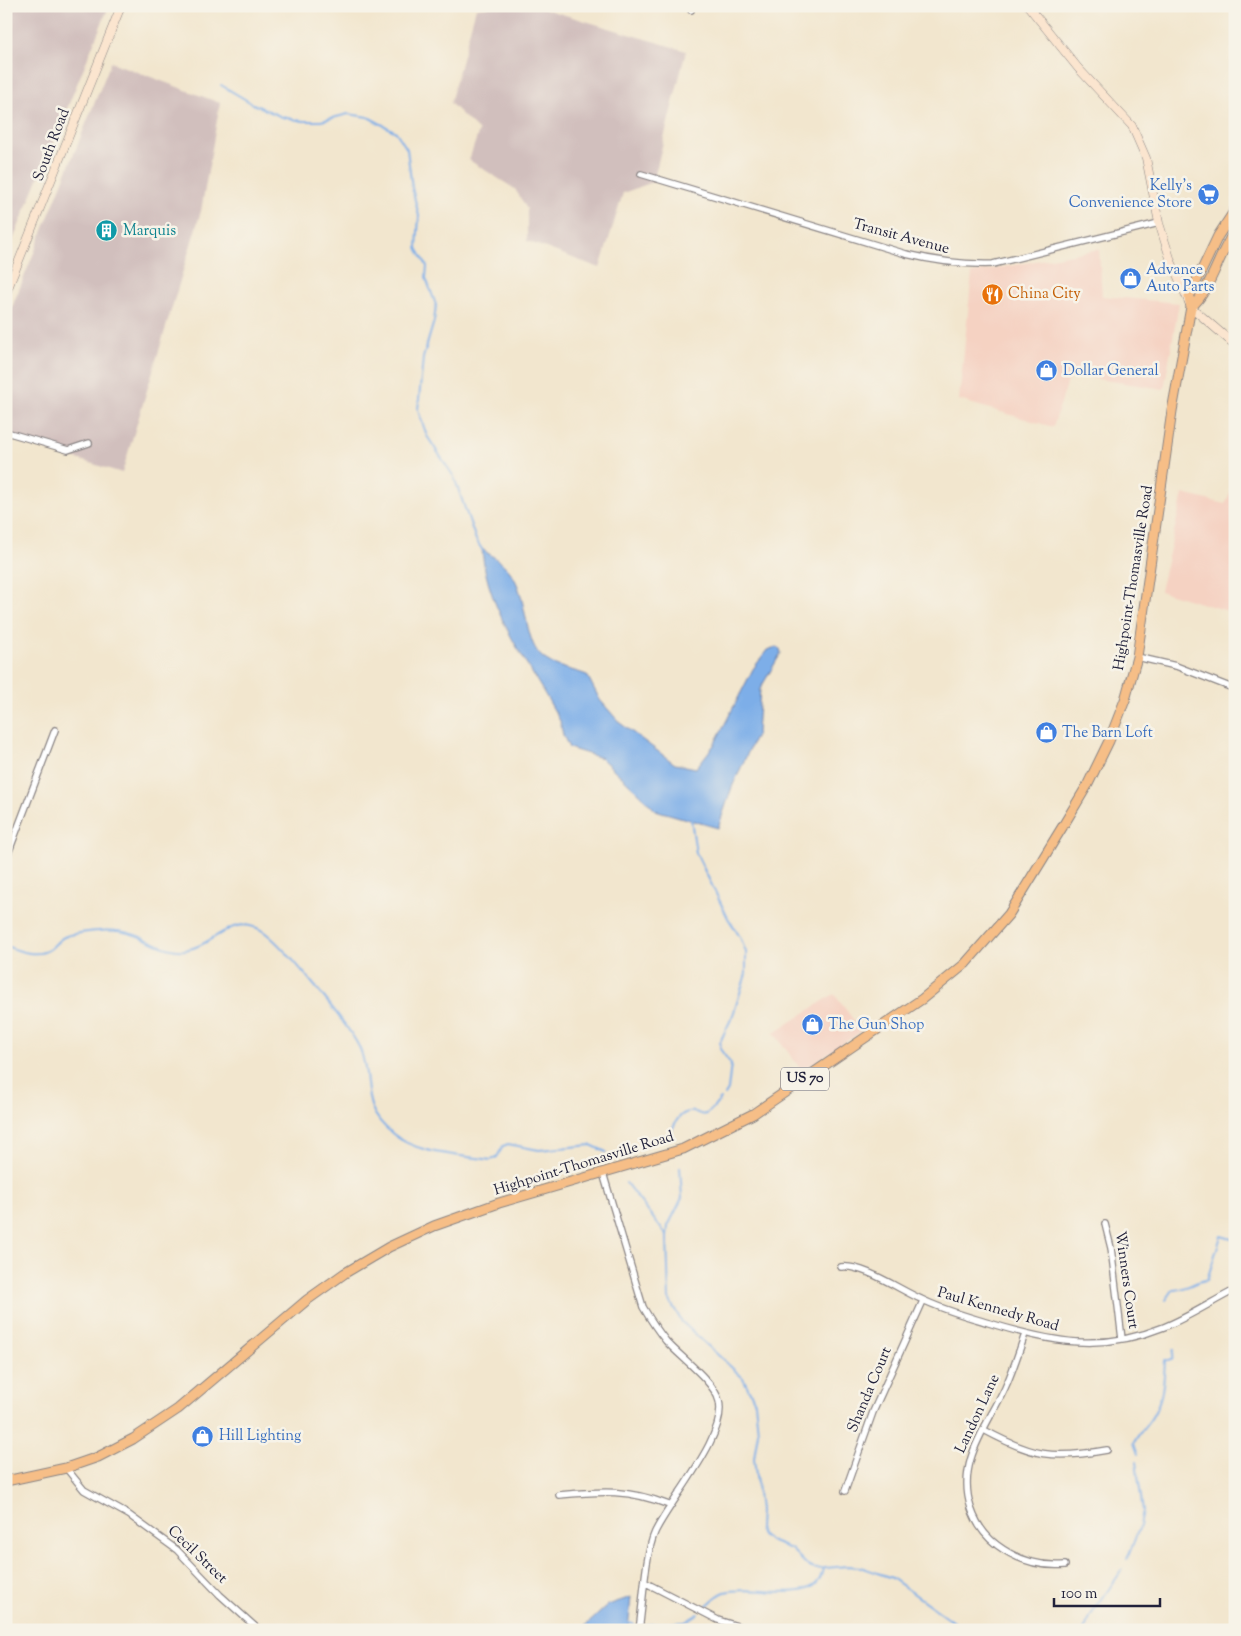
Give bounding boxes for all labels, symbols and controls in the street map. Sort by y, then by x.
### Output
street label: South Road [28,105,76,185]
place label: Kelly's Convenience Store [1069,176,1192,214]
supermarket icon: Kelly's Convenience Store [1196,183,1220,207]
street label: Transit Avenue [850,214,952,260]
building icon: Marquis [95,219,119,243]
place label: Marquis [123,221,176,242]
place label: Advance Auto Parts [1146,260,1215,298]
shop icon: Advance Auto Parts [1118,267,1142,291]
restaurant icon: China City [980,282,1004,306]
place label: China City [1008,284,1081,305]
shop icon: Dollar General [1035,359,1059,383]
place label: Dollar General [1063,361,1159,382]
street label: Highpoint-Thomasville Road [1109,483,1159,672]
shop icon: The Barn Loft [1034,721,1058,745]
place label: The Barn Loft [1062,723,1153,744]
shop icon: The Gun Shop [800,1013,824,1037]
place label: The Gun Shop [828,1015,924,1036]
road number: US 70 [781,1068,829,1090]
street label: Highpoint-Thomasville Road [491,1126,677,1201]
street label: Winners Court [1109,1230,1143,1330]
street label: Paul Kennedy Road [935,1283,1062,1338]
street label: Shanda Court [843,1344,897,1436]
street label: Landon Lane [951,1371,1005,1457]
shop icon: Hill Lighting [191,1424,215,1448]
place label: Hill Lighting [219,1426,301,1447]
street label: Cecil Street [162,1521,232,1589]
scale bar [1054,1576,1160,1608]
text: 100 m [1061,1584,1098,1605]

